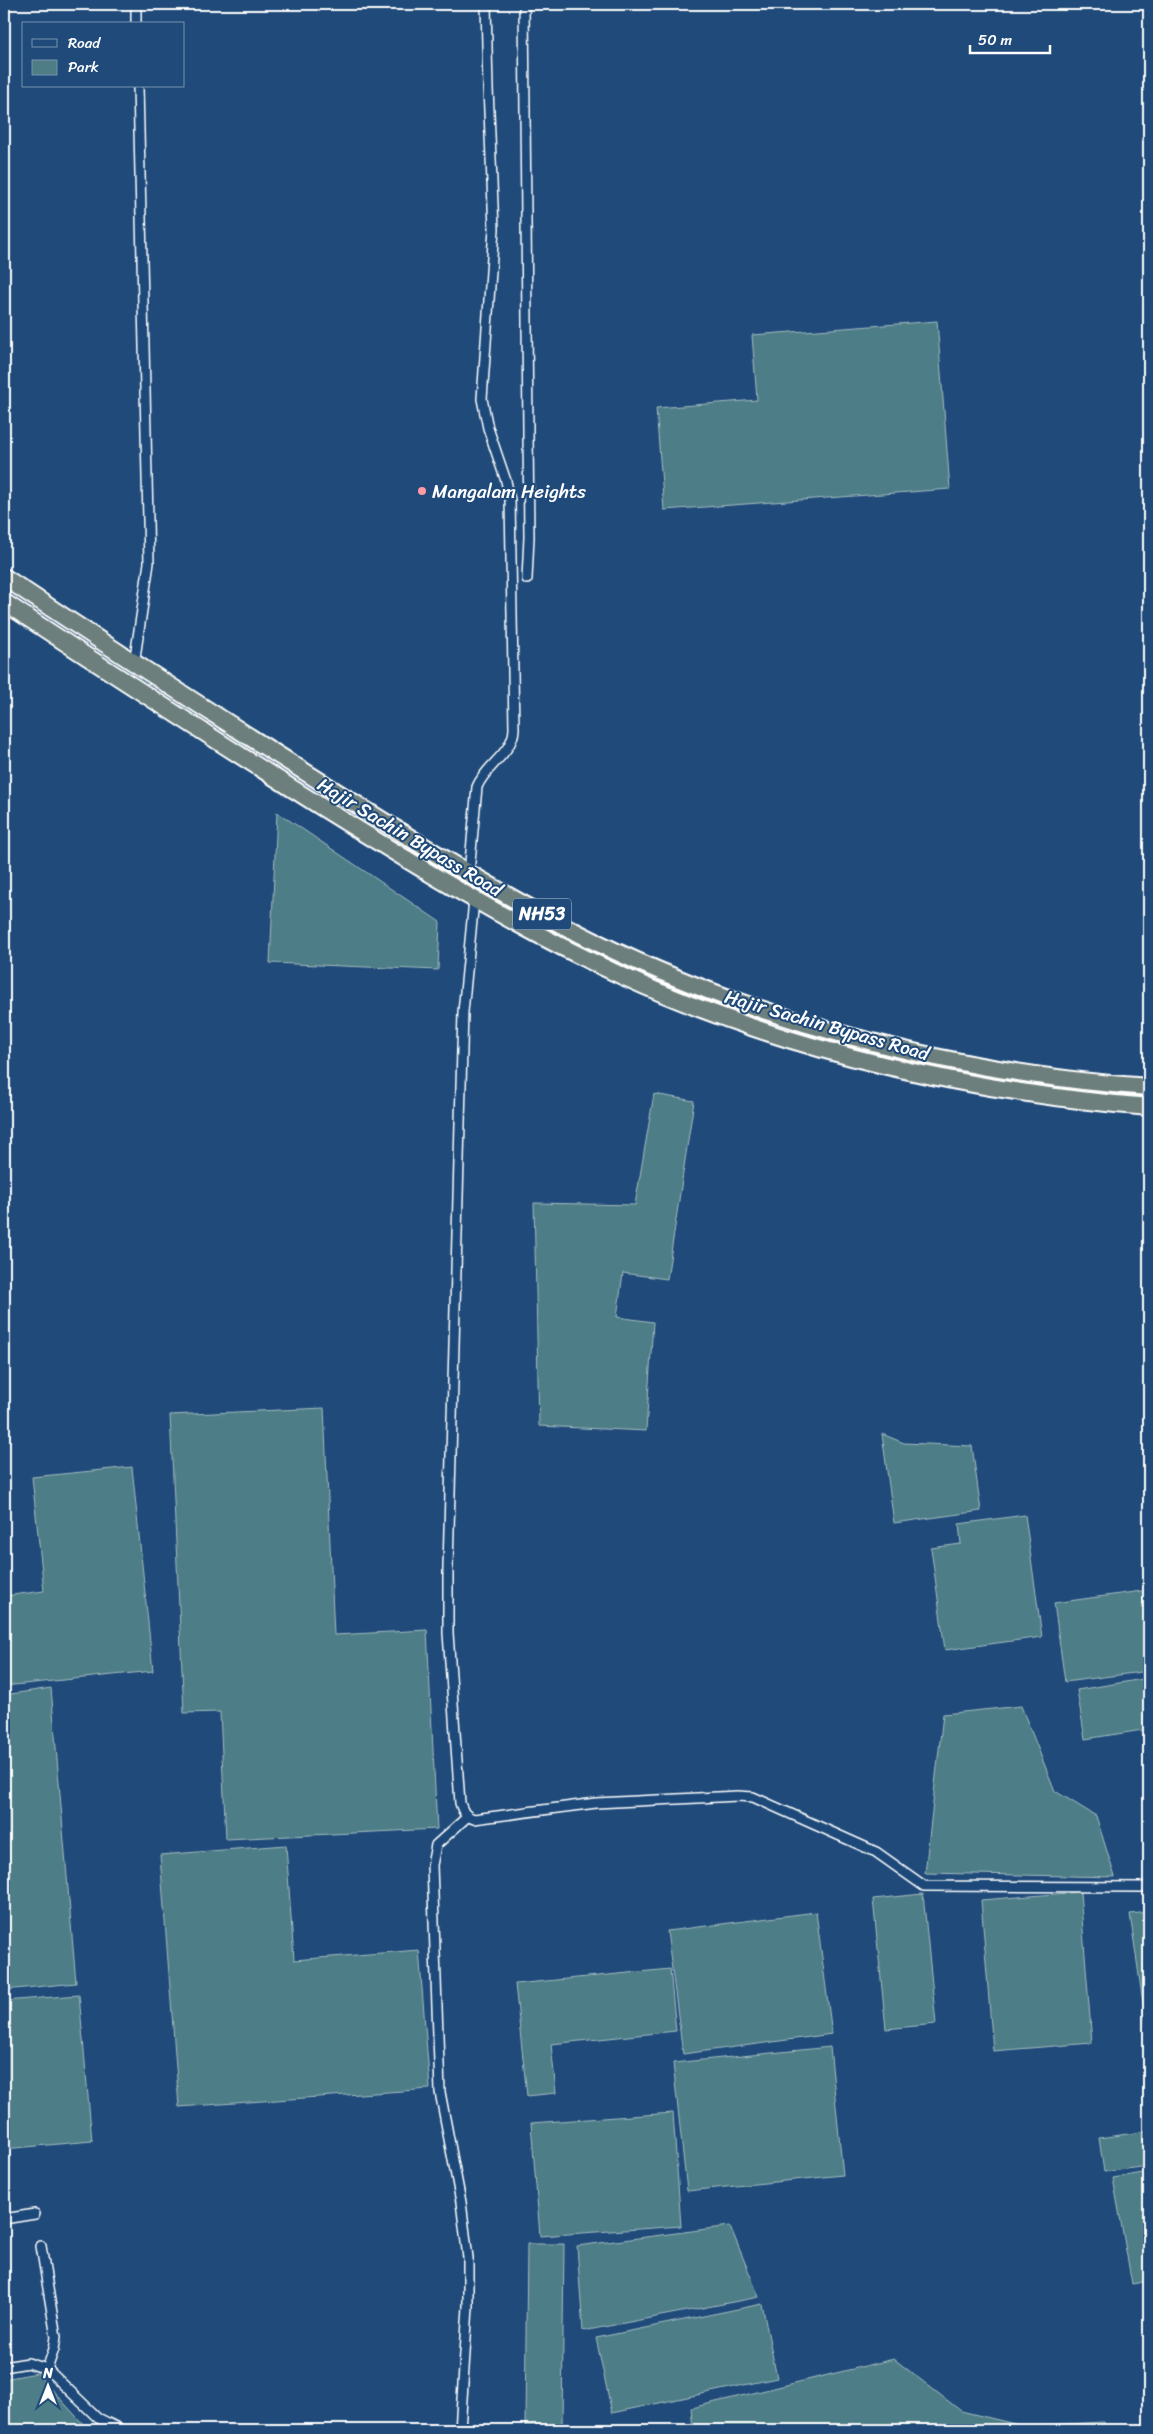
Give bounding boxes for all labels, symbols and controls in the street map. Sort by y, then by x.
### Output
legend [22,22,185,88]
scale bar [970,22,1050,54]
text: 50 m [978,27,1013,53]
text: Road [68,30,101,56]
text: Park [68,54,99,80]
place label: Mangalam Heights [432,475,586,508]
marker: Mangalam Heights [416,485,428,497]
street label: Hajir Sachin Bypass Road [311,768,511,907]
road number: NH53 [513,899,571,930]
street label: Hajir Sachin Bypass Road [721,980,935,1071]
text: N [42,2361,53,2386]
north arrow [22,2362,72,2412]

